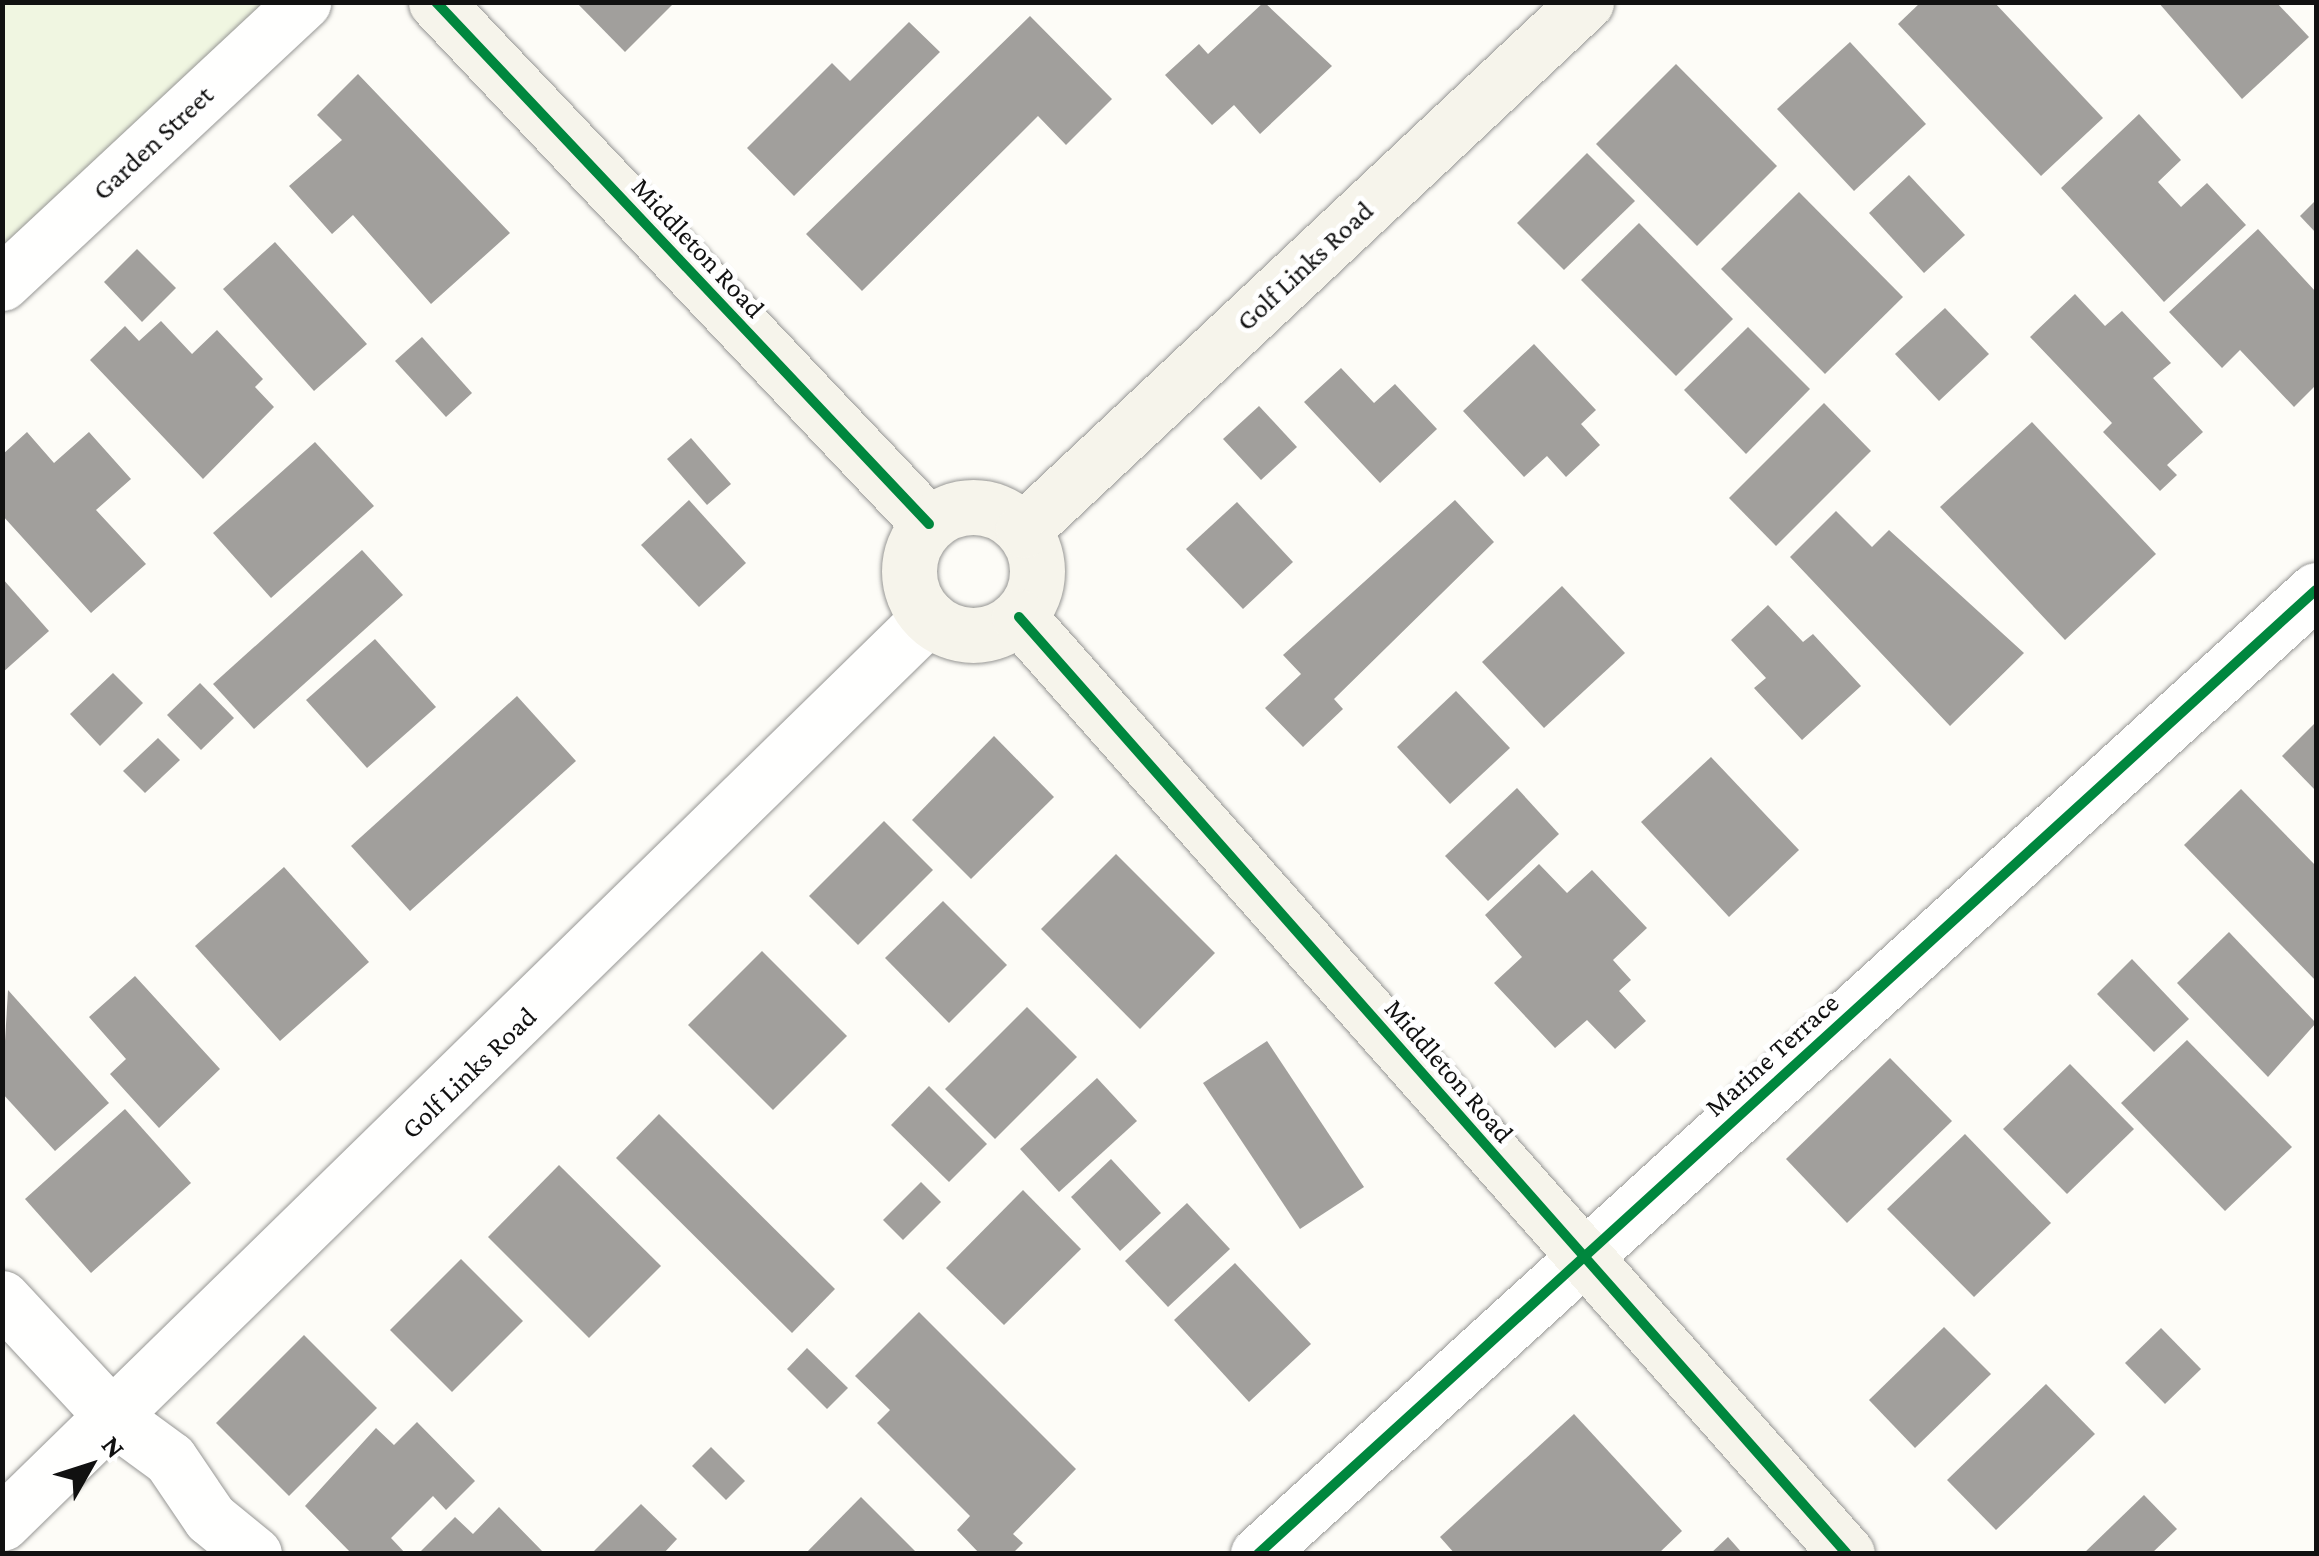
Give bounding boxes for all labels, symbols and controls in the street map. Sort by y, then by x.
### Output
street label: Garden Street [86,79,220,207]
street label: Middleton Road [624,171,772,325]
street label: Golf Links Road [1230,194,1380,338]
street label: Marine Terrace [1698,986,1846,1124]
street label: Middleton Road [1377,992,1521,1150]
street label: Golf Links Road [394,1000,544,1146]
north arrow [40,1416,140,1516]
text: N [96,1430,132,1464]

